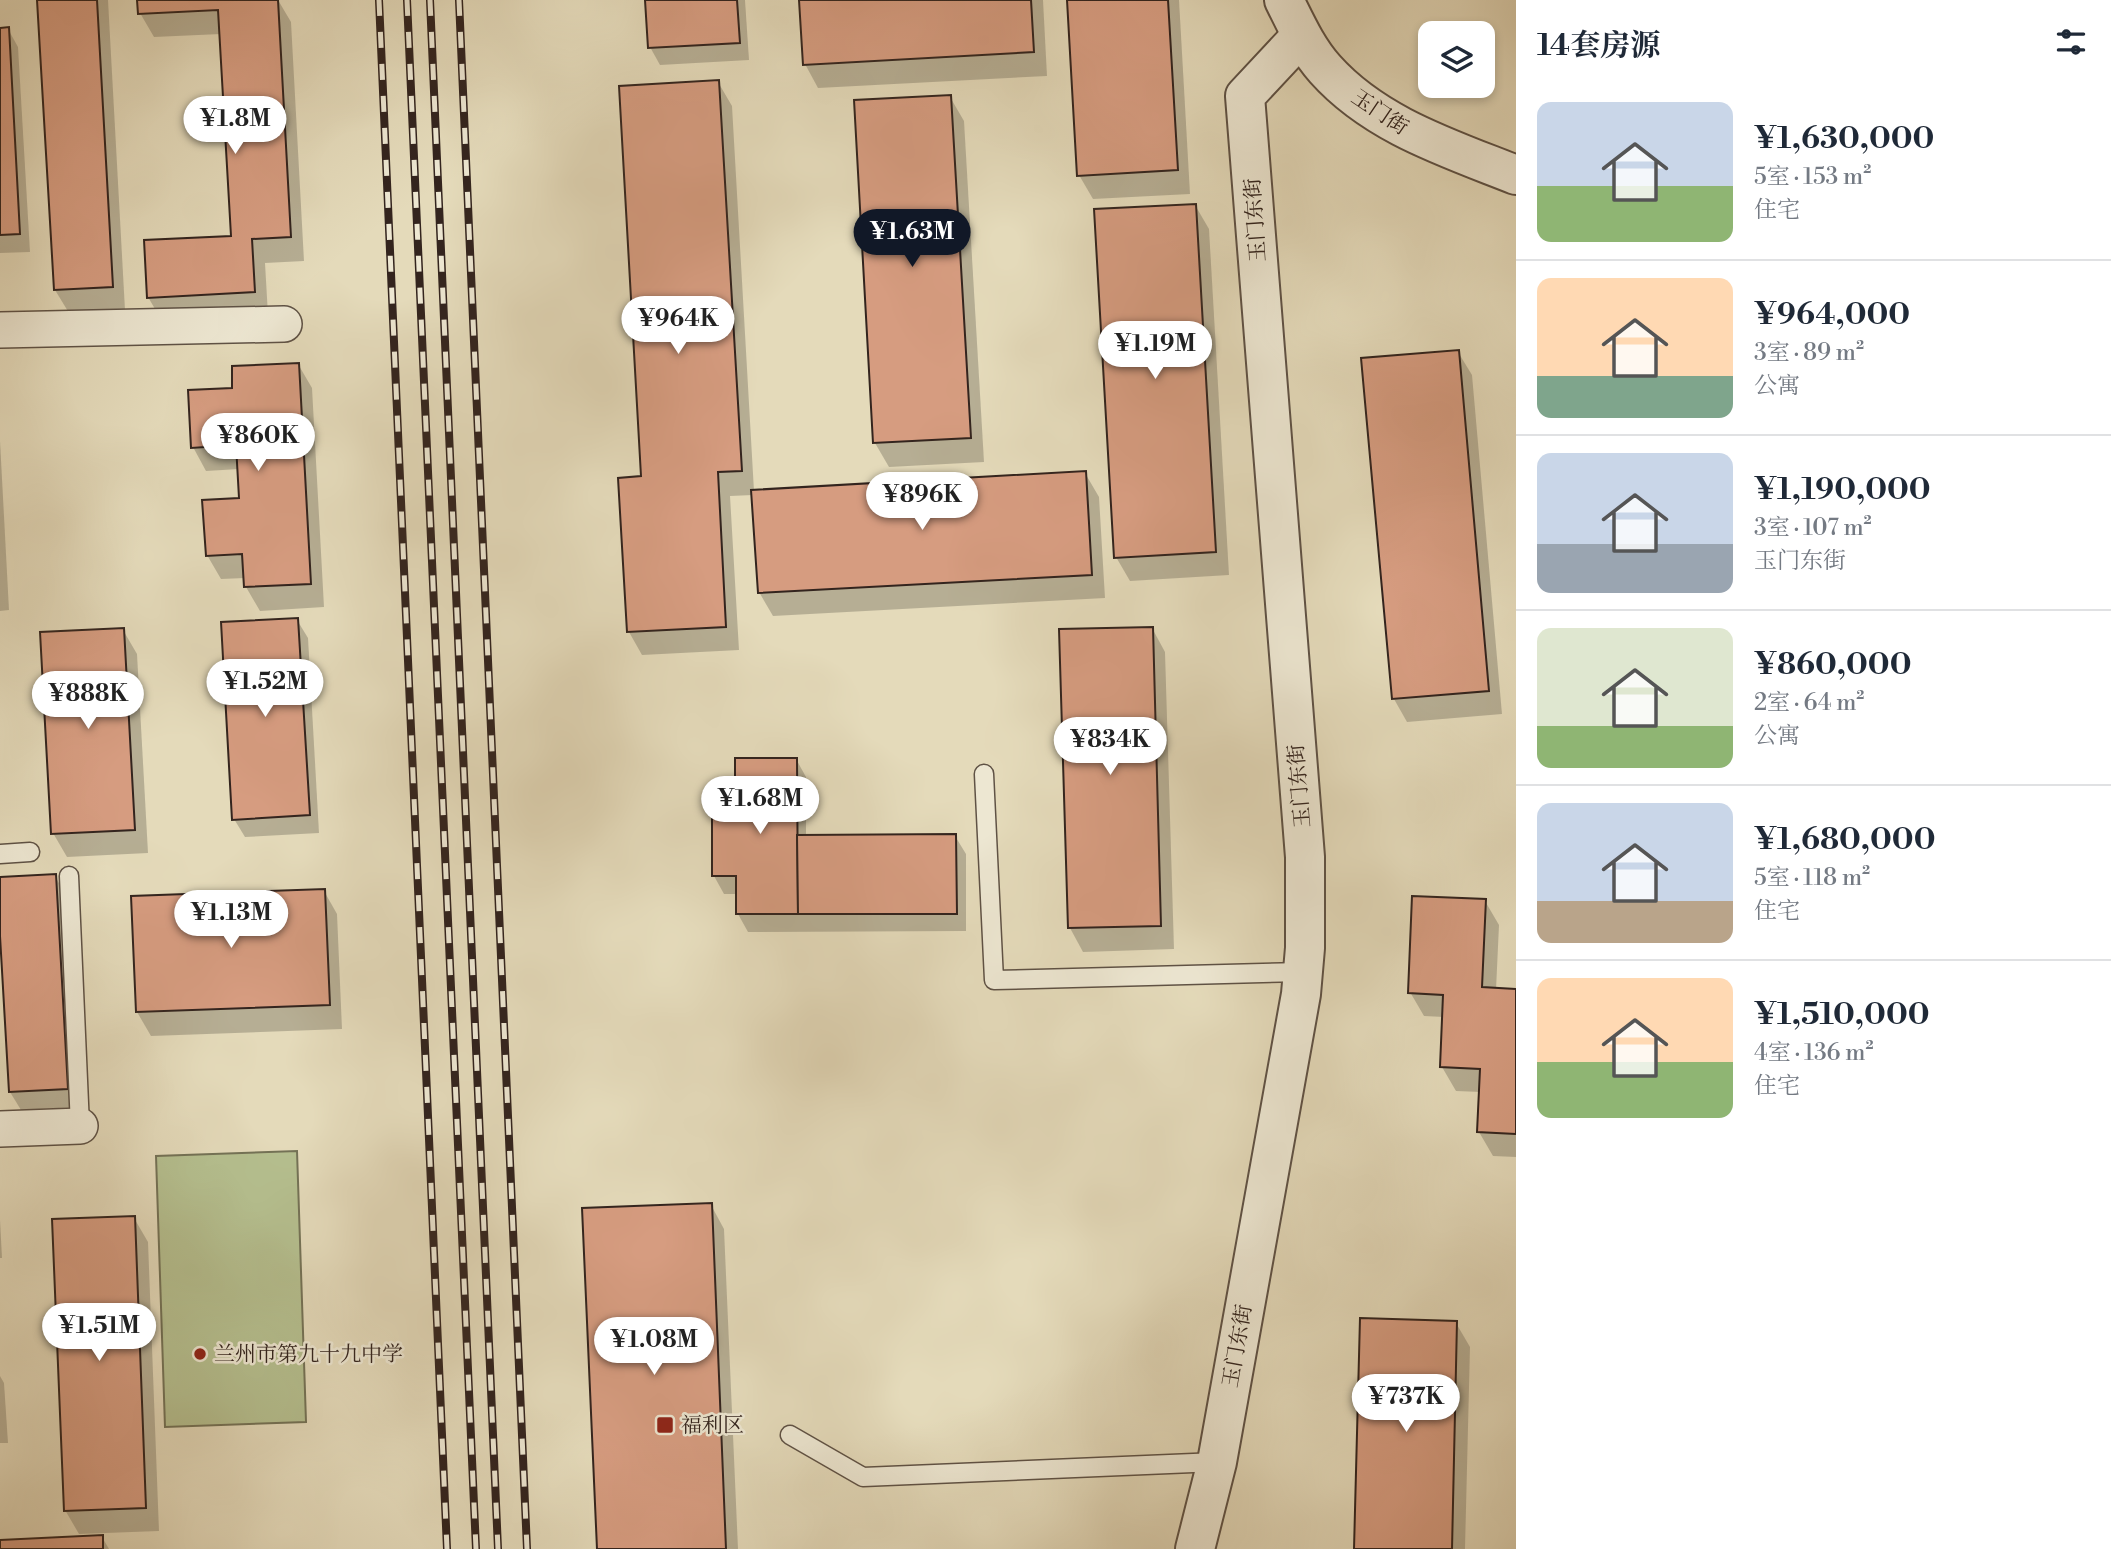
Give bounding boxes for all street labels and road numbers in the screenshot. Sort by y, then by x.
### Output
street label: 玉门街 [1346,84,1413,141]
street label: 玉门东街 [1240,177,1272,263]
street label: 玉门东街 [1283,743,1317,829]
street label: 玉门东街 [1218,1303,1258,1390]

